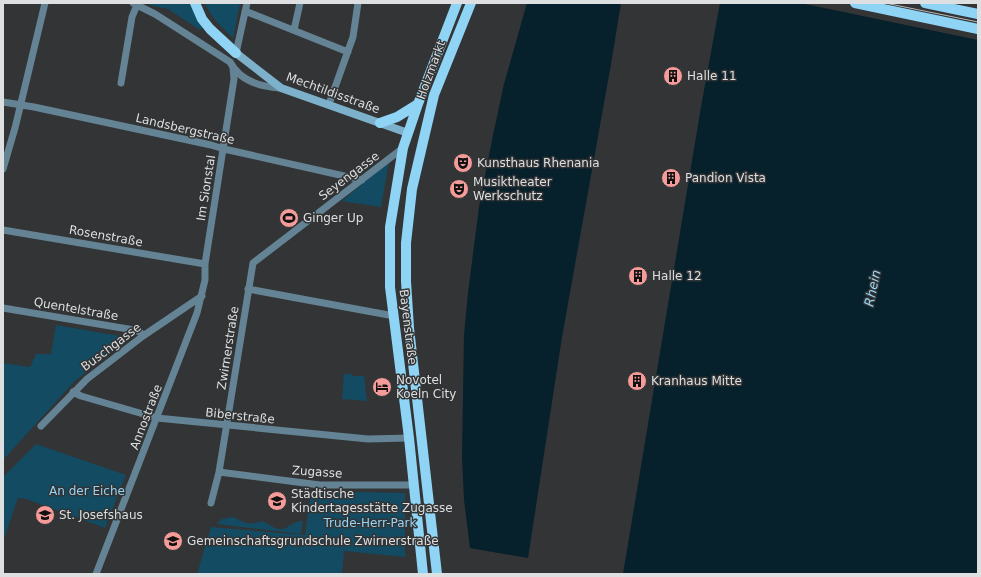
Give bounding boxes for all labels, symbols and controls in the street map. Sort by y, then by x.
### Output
street label: Holzmarkt [414,38,448,101]
building icon: Halle 11 [662,65,684,87]
place label: Halle 11 [687,69,737,83]
street label: Mechtildisstraße [284,70,382,116]
street label: Landsbergstraße [134,111,236,147]
street label: Seyengasse [316,149,382,203]
theatre icon: Kunsthaus Rhenania [452,152,474,174]
street label: Im Sionstal [194,154,218,222]
place label: Kunsthaus Rhenania [477,156,600,170]
building icon: Pandion Vista [660,167,682,189]
place label: Pandion Vista [685,171,766,185]
place label: Musiktheater Werkschutz [473,175,552,203]
theatre icon: Musiktheater Werkschutz [448,178,470,200]
sports icon: Ginger Up [278,207,300,229]
place label: Ginger Up [303,211,363,225]
street label: Rosenstraße [68,223,144,249]
building icon: Halle 12 [627,265,649,287]
water label: Rhein [861,268,884,308]
place label: Halle 12 [652,269,702,283]
street label: Bayenstraße [396,288,420,366]
street label: Quentelstraße [33,295,119,323]
street label: Zwirnerstraße [215,305,241,391]
street label: Buschgasse [78,320,144,374]
building icon: Kranhaus Mitte [626,370,648,392]
place label: Novotel Koeln City [396,373,456,401]
place label: Kranhaus Mitte [651,374,742,388]
hotel icon: Novotel Koeln City [371,376,393,398]
street label: Annostraße [127,382,165,452]
street label: Biberstraße [205,405,275,427]
street label: Zugasse [291,463,343,481]
park label: An der Eiche [49,484,125,498]
place label: Städtische Kindertagesstätte Zugasse [291,487,453,515]
school or university icon: Städtische Kindertagesstätte Zugasse [266,490,288,512]
school or university icon: St. Josefshaus [34,504,56,526]
place label: St. Josefshaus [59,508,143,522]
park label: Trude-Herr-Park [323,516,417,530]
school or university icon: Gemeinschaftsgrundschule Zwirnerstraße [162,530,184,552]
place label: Gemeinschaftsgrundschule Zwirnerstraße [187,534,439,548]

